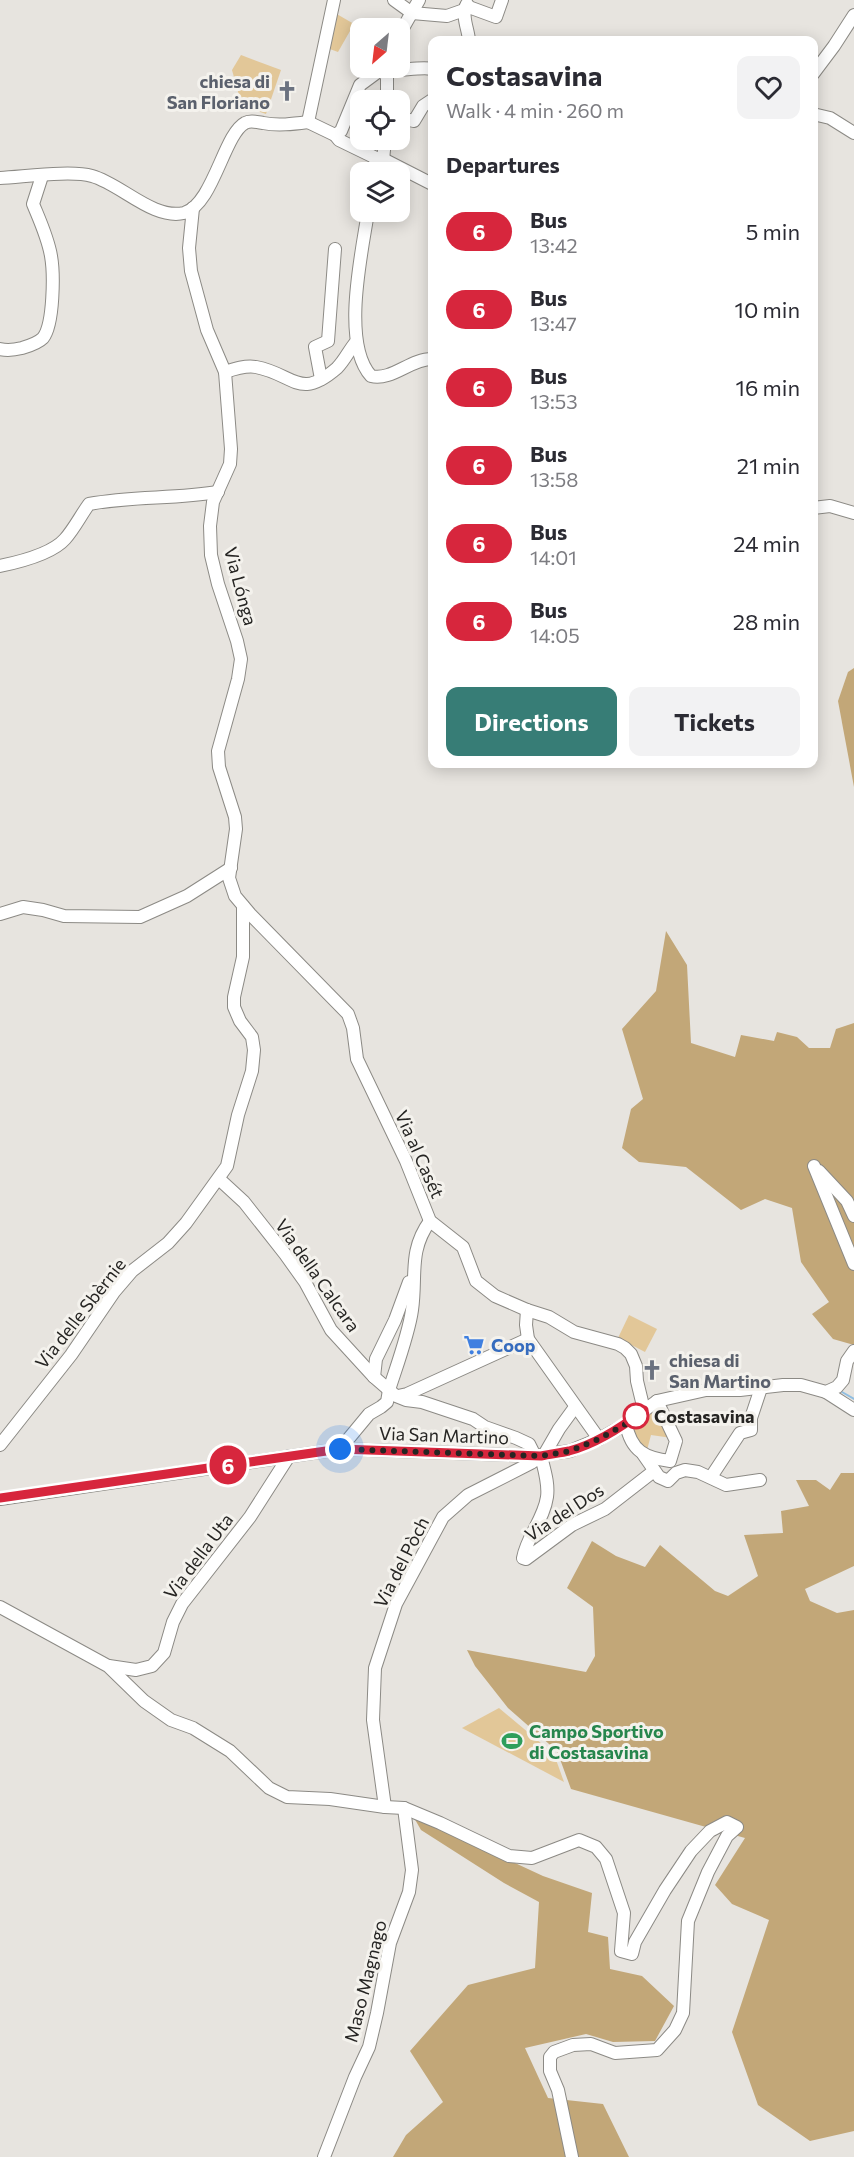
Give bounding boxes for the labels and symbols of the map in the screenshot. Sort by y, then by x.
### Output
north arrow [350,18,410,78]
place label: chiesa di San Floriano [167,70,270,113]
church icon: chiesa di San Floriano [275,79,299,103]
street label: Via Lónga [220,544,262,628]
street label: Via al Casét [391,1107,449,1201]
street label: Via della Calcara [271,1214,365,1336]
street label: Via delle Sbèrnie [30,1253,130,1373]
supermarket icon: Coop [462,1333,486,1357]
place label: Coop [491,1334,536,1356]
place label: chiesa di San Martino [669,1349,771,1392]
church icon: chiesa di San Martino [640,1358,664,1382]
marker: Costasavina [623,1403,649,1429]
place label: Costasavina [654,1405,755,1427]
street label: Via San Martino [378,1422,510,1448]
your location [325,1434,355,1464]
line badge: 6 [208,1446,248,1484]
street label: Via del Dos [520,1478,608,1546]
street label: Via della Uta [159,1509,237,1603]
street label: Via del Pòch [369,1513,433,1611]
place label: Campo Sportivo di Costasavina [529,1720,664,1763]
sports icon: Campo Sportivo di Costasavina [500,1729,524,1753]
street label: Maso Magnago [339,1918,391,2044]

